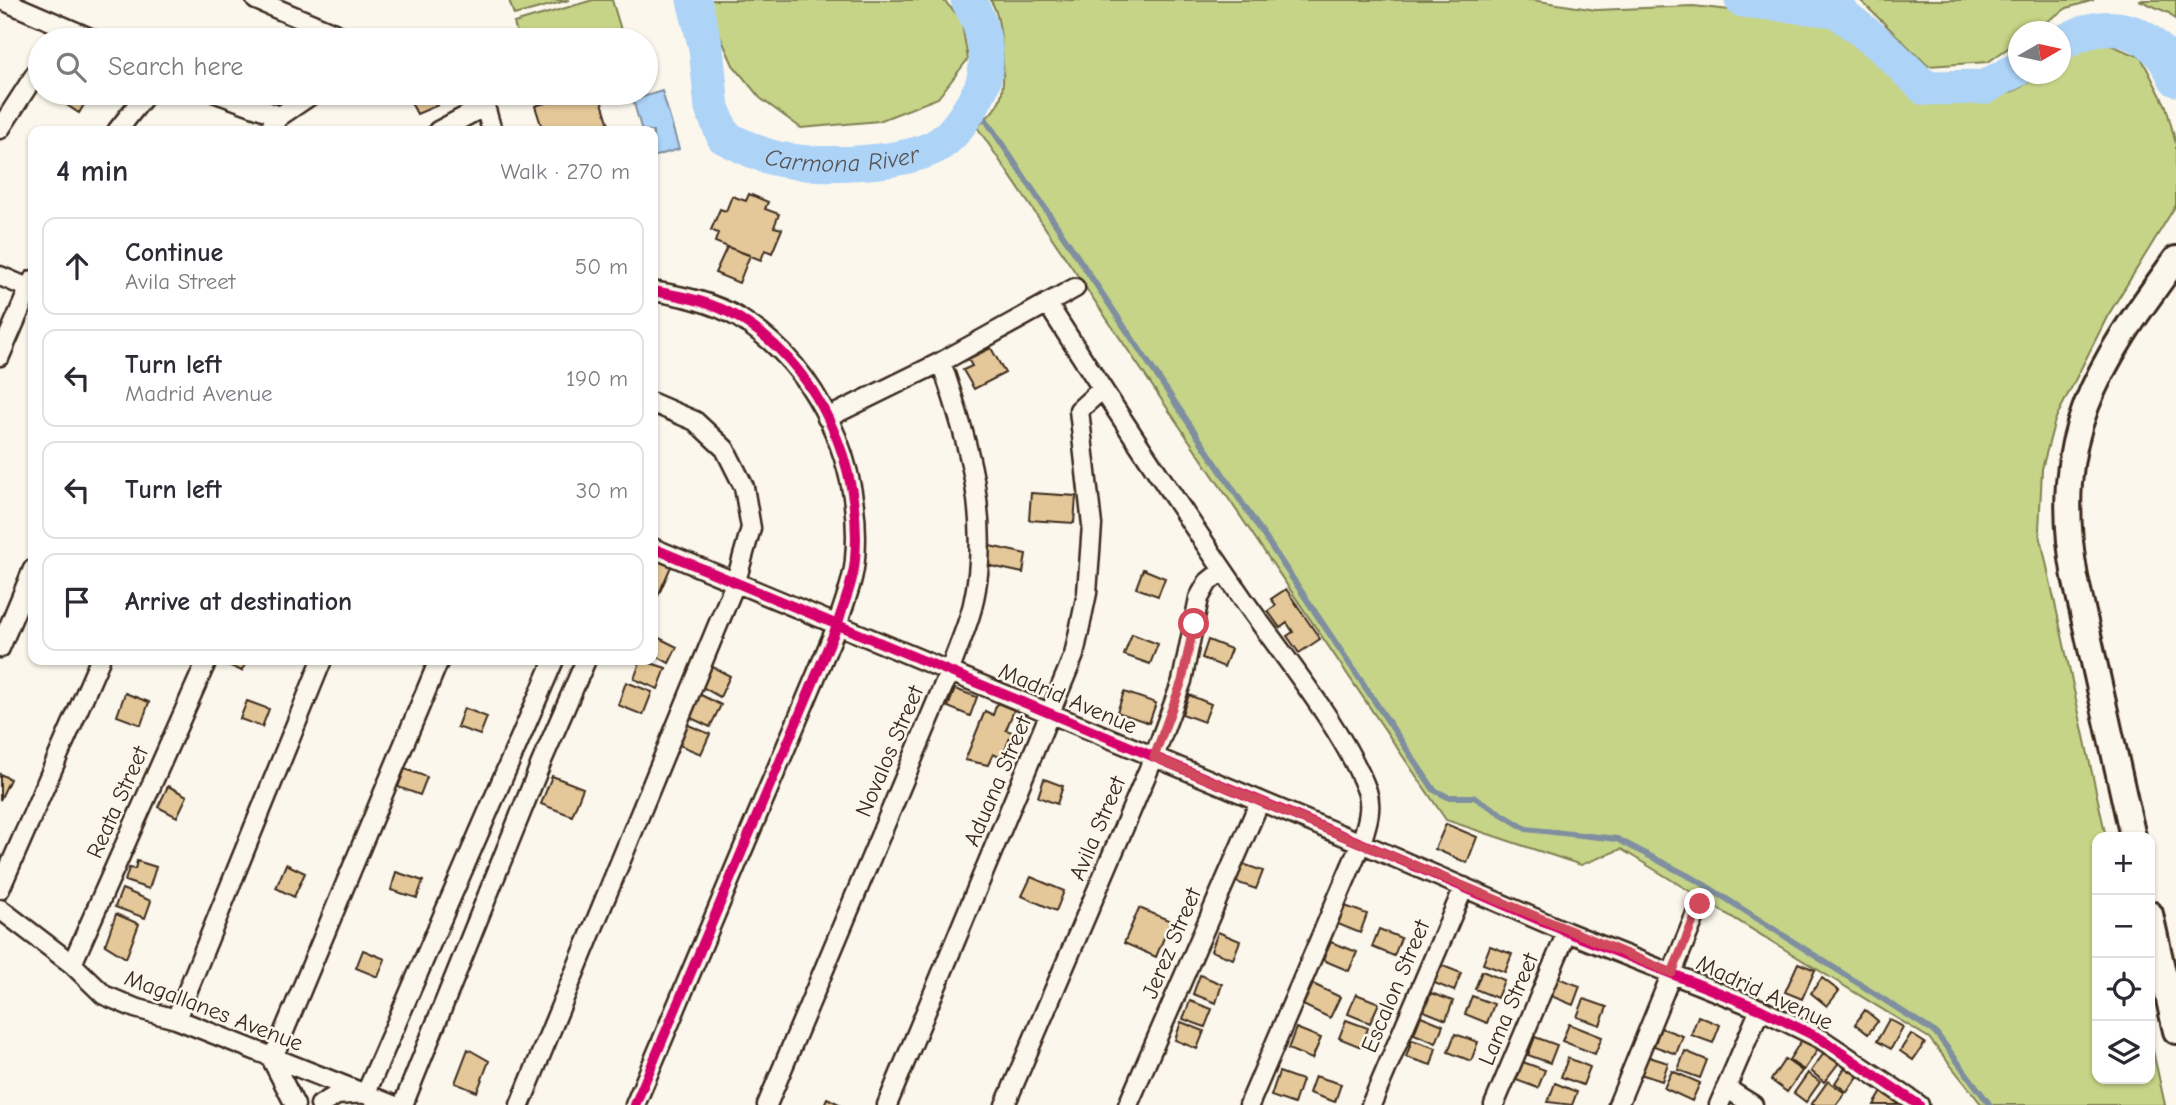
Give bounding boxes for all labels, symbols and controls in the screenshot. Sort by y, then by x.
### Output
north arrow [2008,21,2071,84]
search box [28,28,658,105]
icon: search [52,48,90,86]
text: Search here [108,52,243,82]
water label: Carmona River [762,139,924,178]
text: 4 min [56,154,128,189]
text: Walk · 270 m [501,158,630,185]
text: Continue [125,238,223,268]
icon: ahead [58,247,96,285]
text: 50 m [575,253,628,280]
text: Avila Street [125,268,235,295]
text: Turn left [125,350,222,380]
icon: left [58,359,96,397]
text: 190 m [566,365,628,392]
text: Madrid Avenue [125,380,273,407]
icon: left [58,471,96,509]
text: Turn left [125,475,222,505]
text: 30 m [576,477,628,504]
icon: arrive [58,583,96,621]
text: Arrive at destination [125,587,352,617]
route start [1178,608,1209,639]
street label: Madrid Avenue [995,657,1141,740]
street label: Novalos Street [850,680,930,821]
street label: Aduana Street [958,711,1038,850]
street label: Reata Street [81,741,155,862]
street label: Avila Street [1063,771,1132,884]
map controls [2092,832,2155,1084]
button: + [2092,832,2155,895]
street label: Jerez Street [1136,883,1207,1003]
route end [1684,888,1715,919]
button: − [2092,895,2155,958]
street label: Escalon Street [1355,914,1436,1057]
street label: Lama Street [1473,948,1545,1069]
street label: Madrid Avenue [1692,949,1837,1036]
button: locate [2092,958,2155,1021]
street label: Magallanes Avenue [121,964,307,1057]
button: layers [2092,1021,2155,1084]

